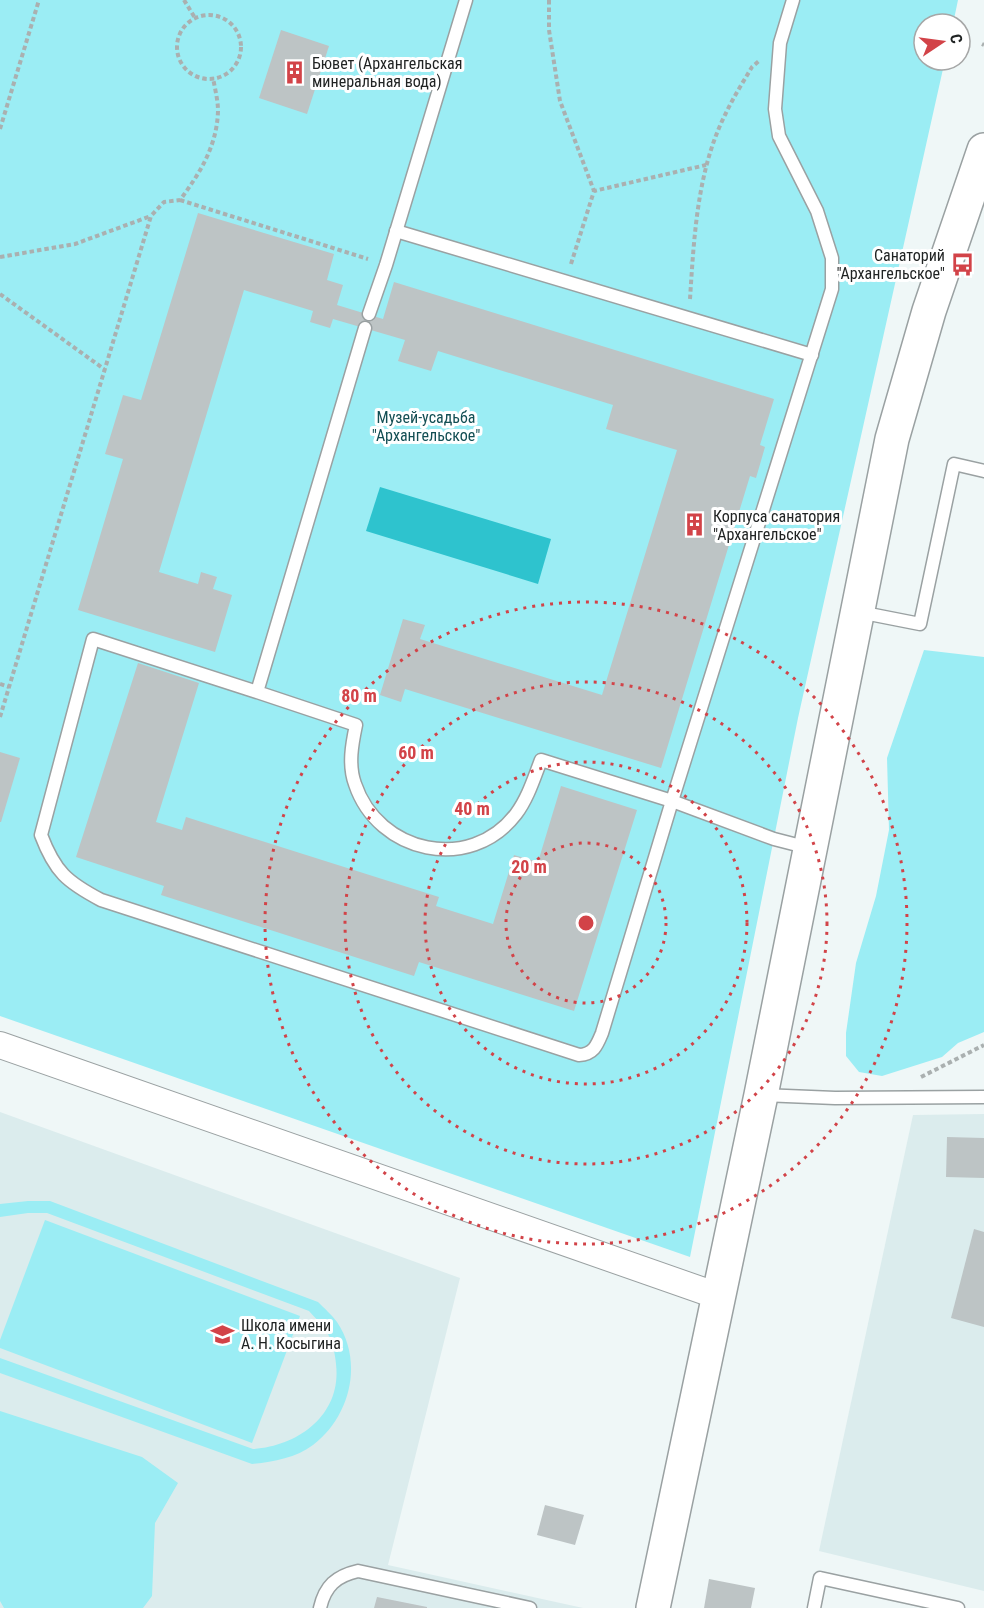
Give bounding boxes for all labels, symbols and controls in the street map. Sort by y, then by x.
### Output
north arrow [912,12,972,72]
text: С [946,32,966,45]
place label: Бювет (Архангельская минеральная вода) [312,54,462,91]
building icon: Бювет (Архангельская минеральная вода) [281,59,307,85]
place label: Санаторий "Архангельское" [836,246,945,283]
bus stop icon: Санаторий "Архангельское" [950,251,976,277]
park label: Музей-усадьба "Архангельское" [372,408,480,445]
place label: Корпуса санатория "Архангельское" [713,507,840,544]
building icon: Корпуса санатория "Архангельское" [682,512,708,538]
text: 80 m [341,685,377,706]
text: 60 m [398,742,434,763]
text: 40 m [454,798,490,819]
text: 20 m [511,856,547,877]
centre of rings [576,913,596,933]
place label: Школа имени А. Н. Косыгина [241,1316,341,1353]
school or university icon: Школа имени А. Н. Косыгина [210,1321,236,1347]

